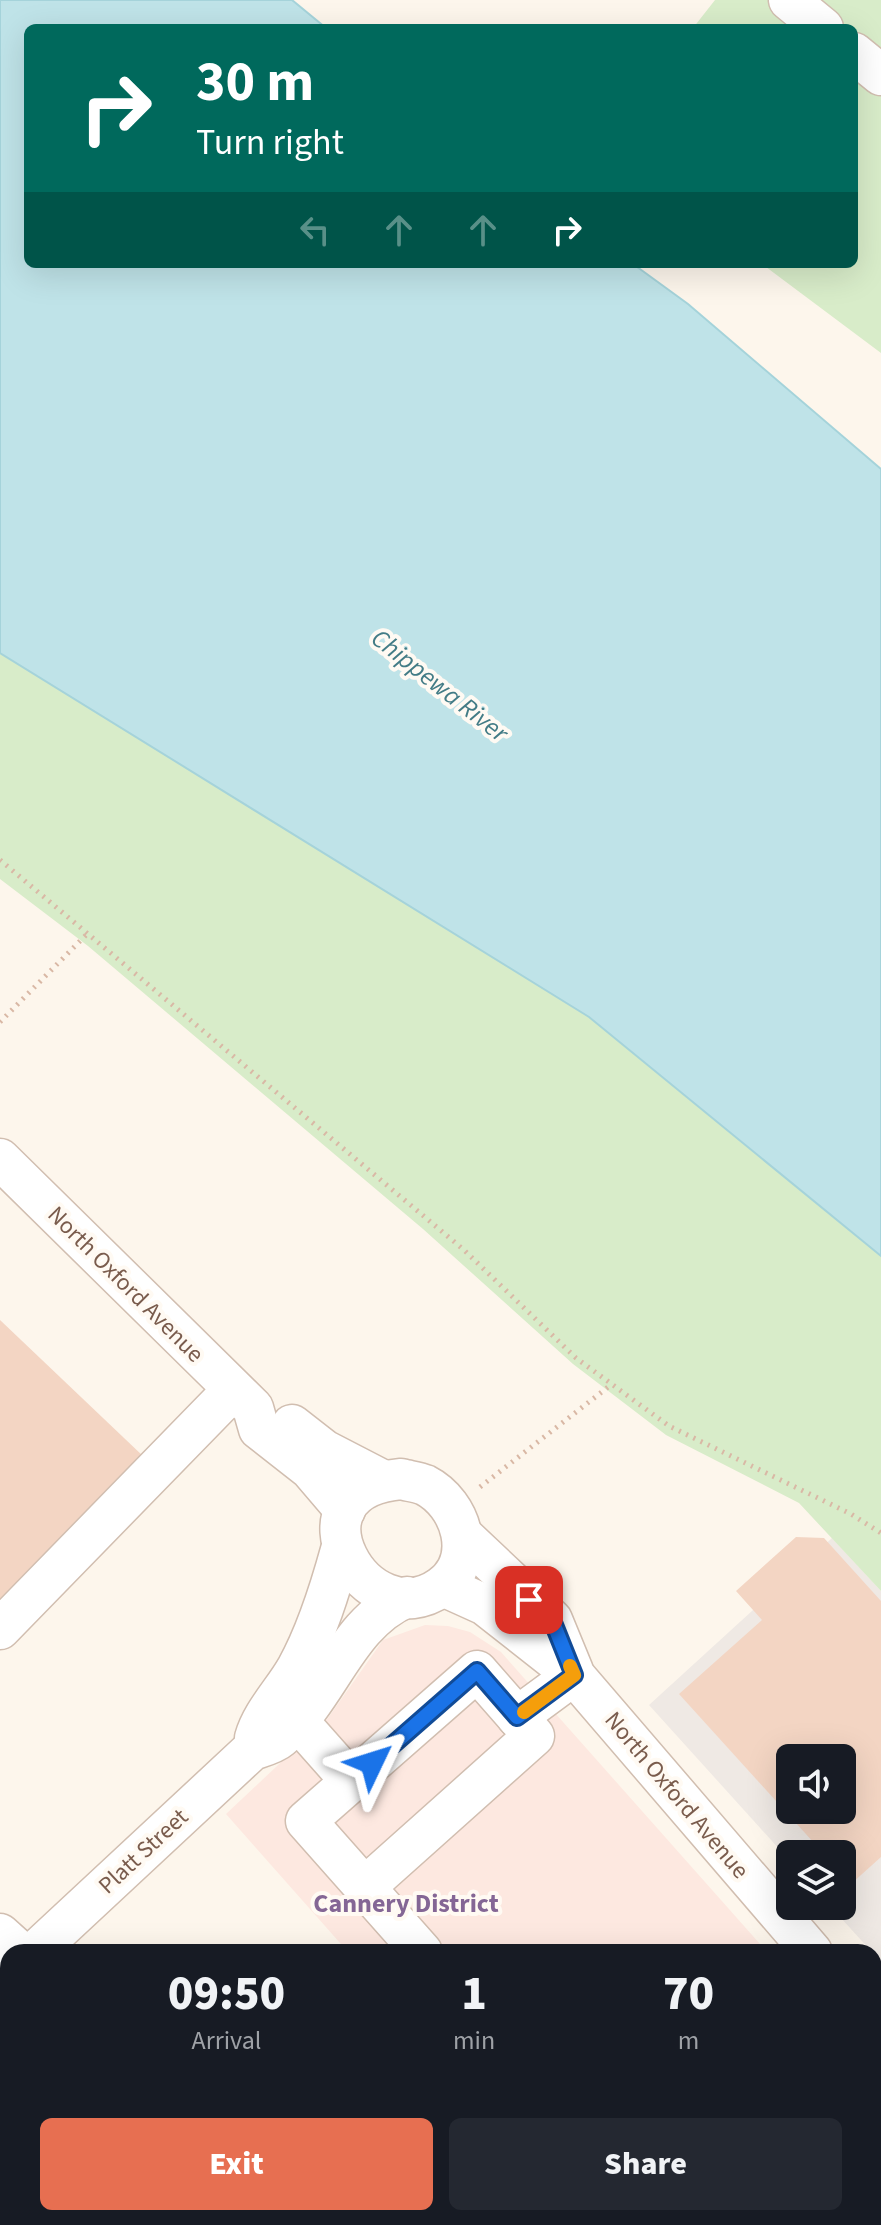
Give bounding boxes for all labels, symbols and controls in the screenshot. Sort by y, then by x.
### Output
text: 30 m [196,43,314,122]
icon: right [64,56,168,160]
text: Turn right [196,117,344,168]
icon: left [293,208,337,252]
icon: ahead [377,208,421,252]
icon: ahead [461,208,505,252]
icon: right [545,208,589,252]
water label: Chippewa River [363,620,517,751]
street label: North Oxford Avenue [39,1198,212,1371]
pin [495,1566,563,1634]
icon: arrive [507,1578,551,1622]
street label: North Oxford Avenue [596,1704,757,1887]
position arrow [330,1721,414,1805]
map controls [776,1744,856,1920]
button: sound [776,1744,856,1824]
street label: Platt Street [90,1800,196,1902]
button: layers [776,1840,856,1920]
district label: Cannery District [313,1885,499,1922]
text: 09:50 [168,1960,285,2028]
text: 1 [461,1960,487,2028]
text: 70 [663,1960,714,2028]
text: Arrival [192,2022,261,2059]
text: min [453,2022,495,2059]
text: m [678,2022,699,2059]
button: Exit [40,2118,433,2210]
button: Share [449,2118,842,2210]

